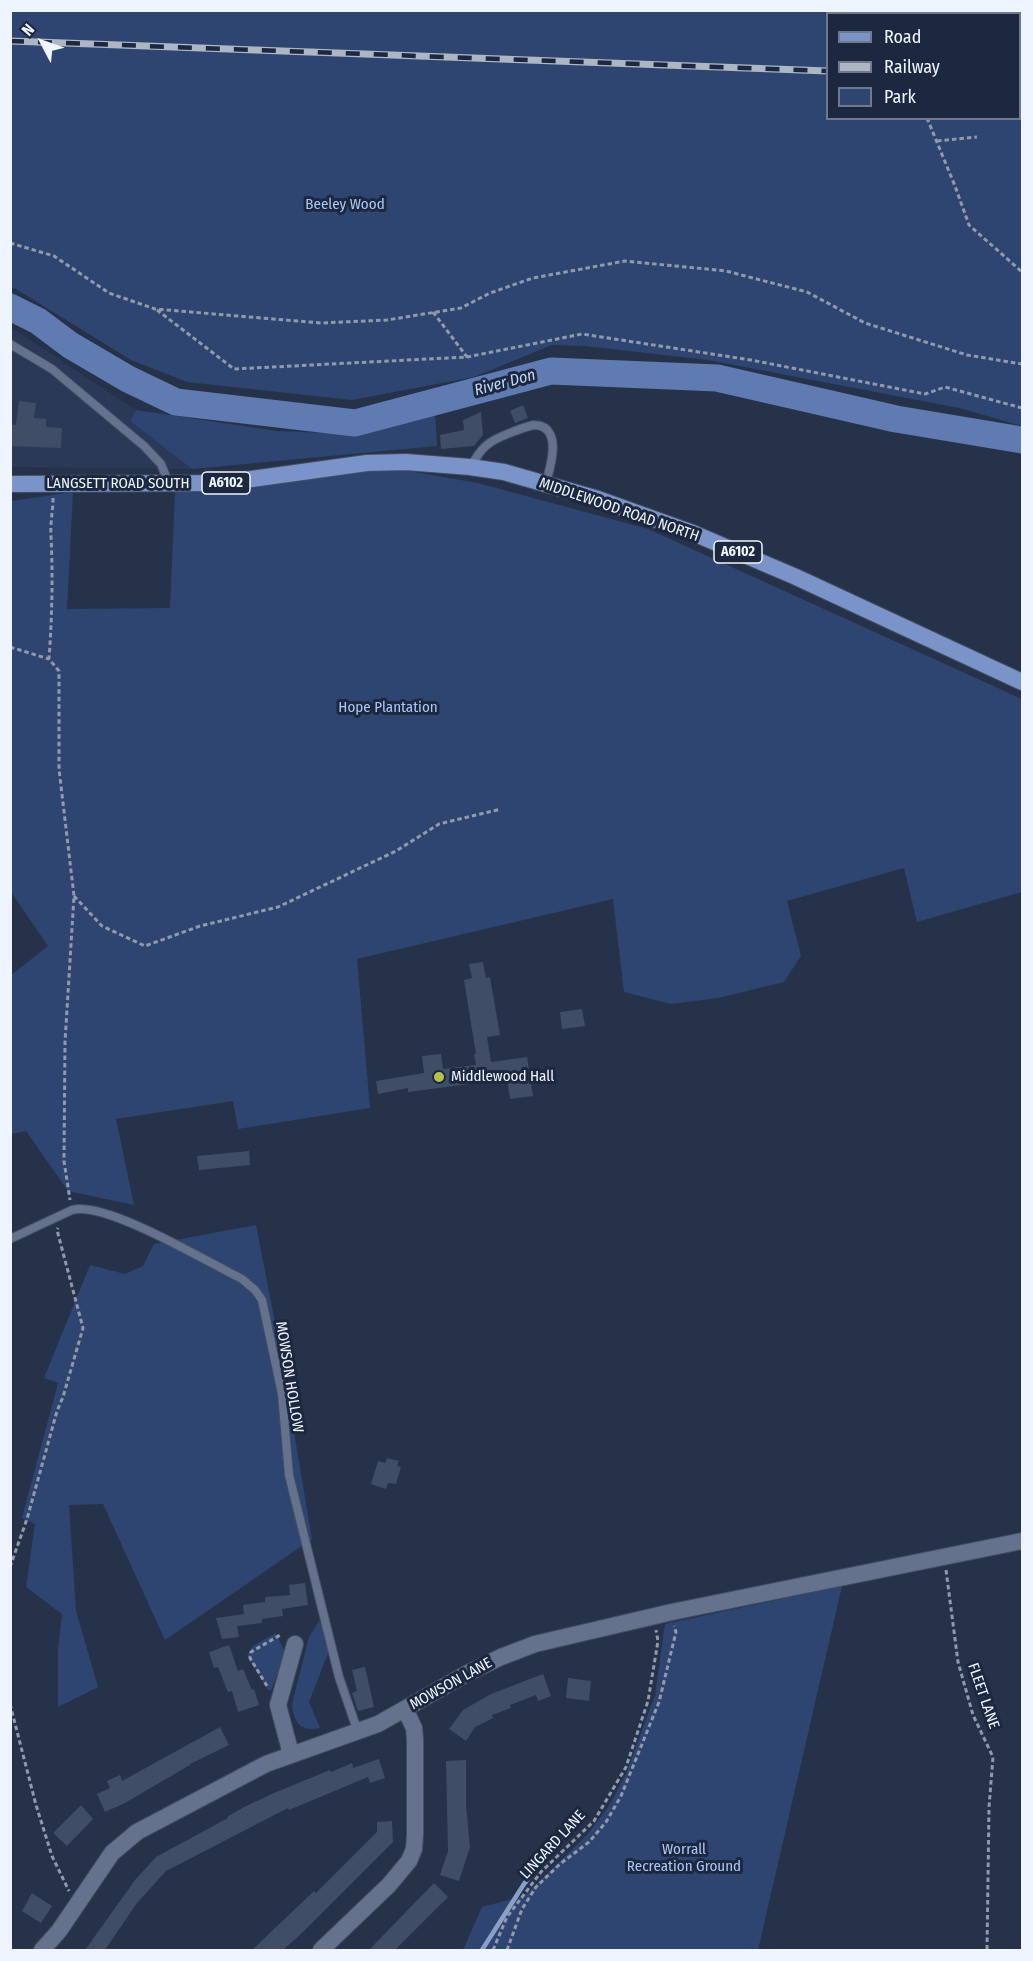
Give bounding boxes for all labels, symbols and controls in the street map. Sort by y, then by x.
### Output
north arrow [12,12,72,72]
legend [826,12,1021,120]
text: N [18,20,38,40]
text: Road [884,26,921,48]
text: Railway [884,56,940,78]
text: Park [884,86,916,108]
park label: Beeley Wood [305,196,385,214]
water label: River Don [472,366,538,400]
road number: A6102 [202,472,250,494]
street label: MIDDLEWOOD ROAD NORTH [537,474,701,546]
street label: LANGSETT ROAD SOUTH [46,475,190,493]
road number: A6102 [714,541,762,563]
park label: Hope Plantation [338,699,438,717]
place label: Middlewood Hall [451,1068,554,1086]
marker: Middlewood Hall [432,1070,446,1084]
street label: MOWSON HOLLOW [271,1320,307,1434]
street label: MOWSON LANE [407,1654,495,1714]
street label: FLEET LANE [963,1661,1003,1731]
street label: LINGARD LANE [517,1807,589,1883]
park label: Worrall Recreation Ground [627,1841,741,1876]

